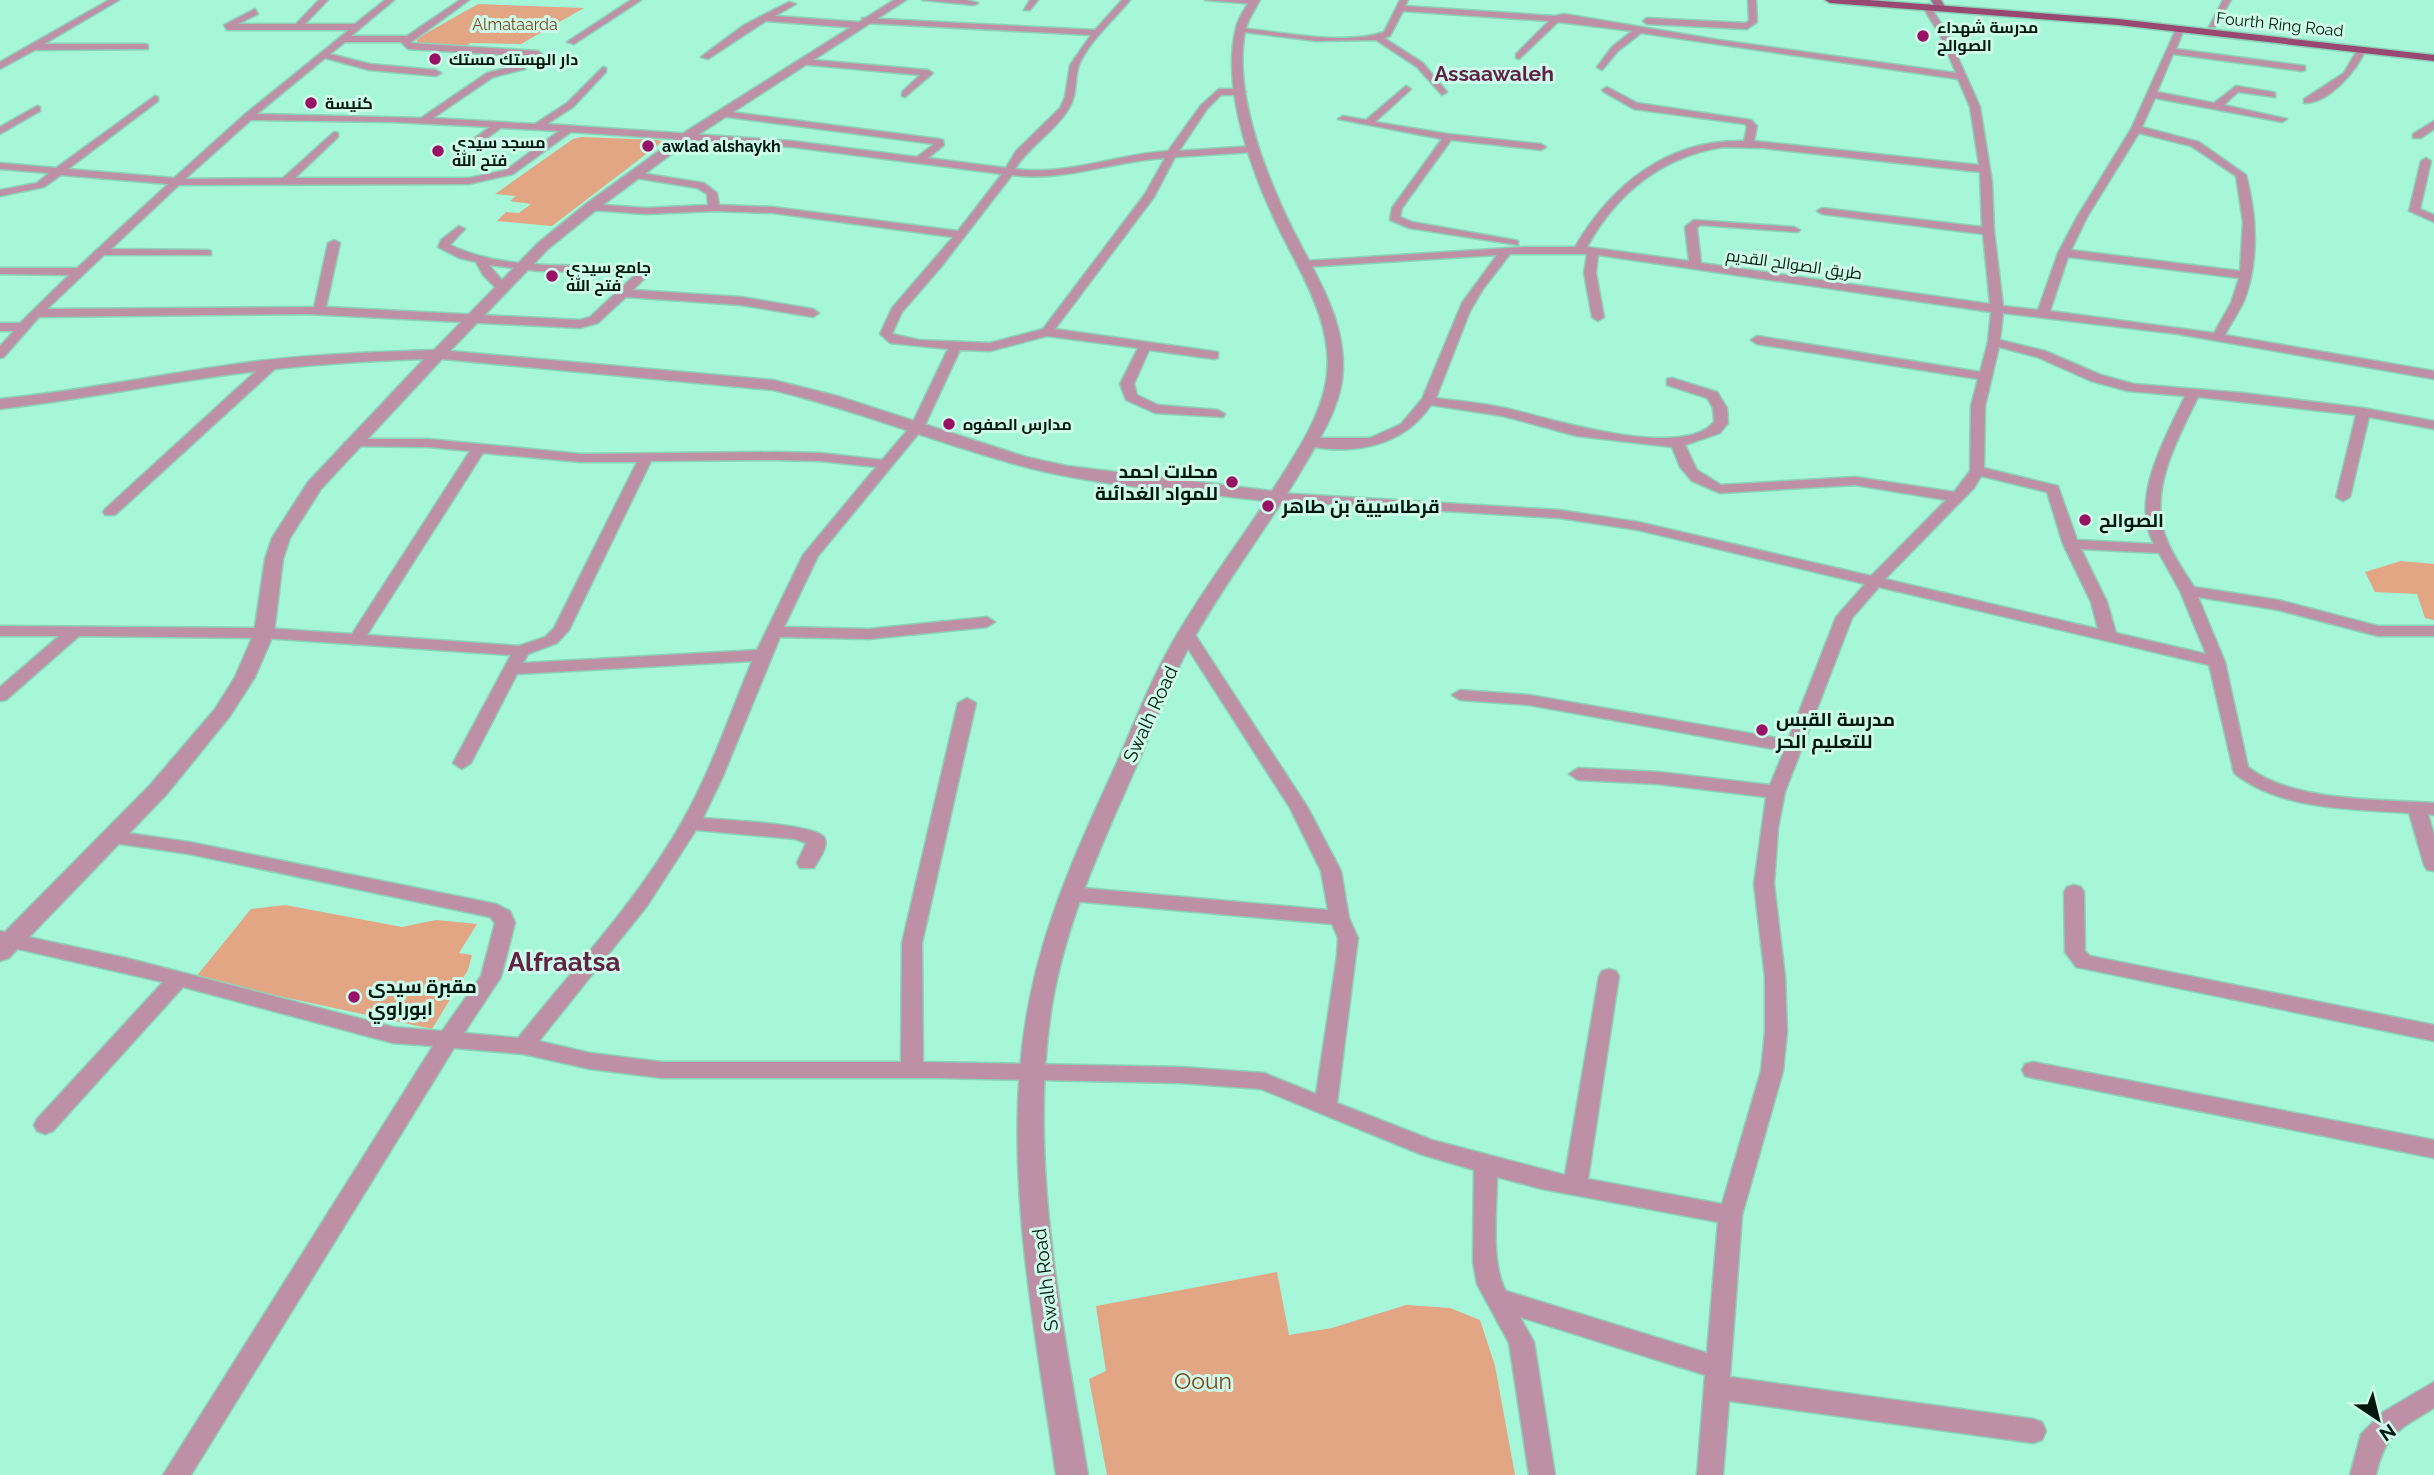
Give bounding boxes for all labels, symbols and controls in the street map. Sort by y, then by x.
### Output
street label: Fourth Ring Road [2215,8,2345,41]
park label: Almataarda [472,15,558,34]
place label: مدرسة شهداء الصوالح [1937,18,2038,56]
marker: مدرسة شهداء الصوالح [1915,28,1931,44]
place label: دار الهستك مستك [449,50,578,69]
marker: دار الهستك مستك [427,51,443,67]
district label: Assaawaleh [1434,61,1554,86]
place label: كنيسة [325,94,373,113]
marker: كنيسة [303,95,319,111]
place label: مسجد سيدي فتح الله [452,133,546,171]
place label: awlad alshaykh [662,137,781,156]
marker: awlad alshaykh [640,138,656,154]
marker: مسجد سيدي فتح الله [430,143,446,159]
street label: طريق الصوالح القديم [1724,246,1863,285]
place label: جامع سيدي فتح الله [566,258,651,296]
marker: جامع سيدي فتح الله [544,268,560,284]
place label: مدارس الصفوه [963,415,1072,434]
marker: مدارس الصفوه [941,416,957,432]
place label: محلات احمد للمواد الغدائىة [1095,460,1218,505]
marker: محلات احمد للمواد الغدائىة [1224,474,1240,490]
place label: قرطاسيية بن طاهر [1281,495,1440,518]
marker: قرطاسيية بن طاهر [1260,498,1276,514]
place label: الصوالح [2099,509,2164,534]
marker: الصوالح [2077,512,2093,528]
street label: Swalh Road [1118,662,1182,766]
place label: مدرسة القبس للتعليم الحر [1775,708,1895,755]
marker: مدرسة القبس للتعليم الحر [1754,722,1770,738]
district label: Alfraatsa [508,947,620,977]
place label: مقبرة سيدى ابوراوي [368,975,477,1024]
marker: مقبرة سيدى ابوراوي [346,989,362,1005]
street label: Swalh Road [1028,1227,1062,1333]
park label: Ooun [1174,1367,1232,1394]
north arrow [2343,1384,2413,1454]
text: N [2376,1420,2400,1446]

